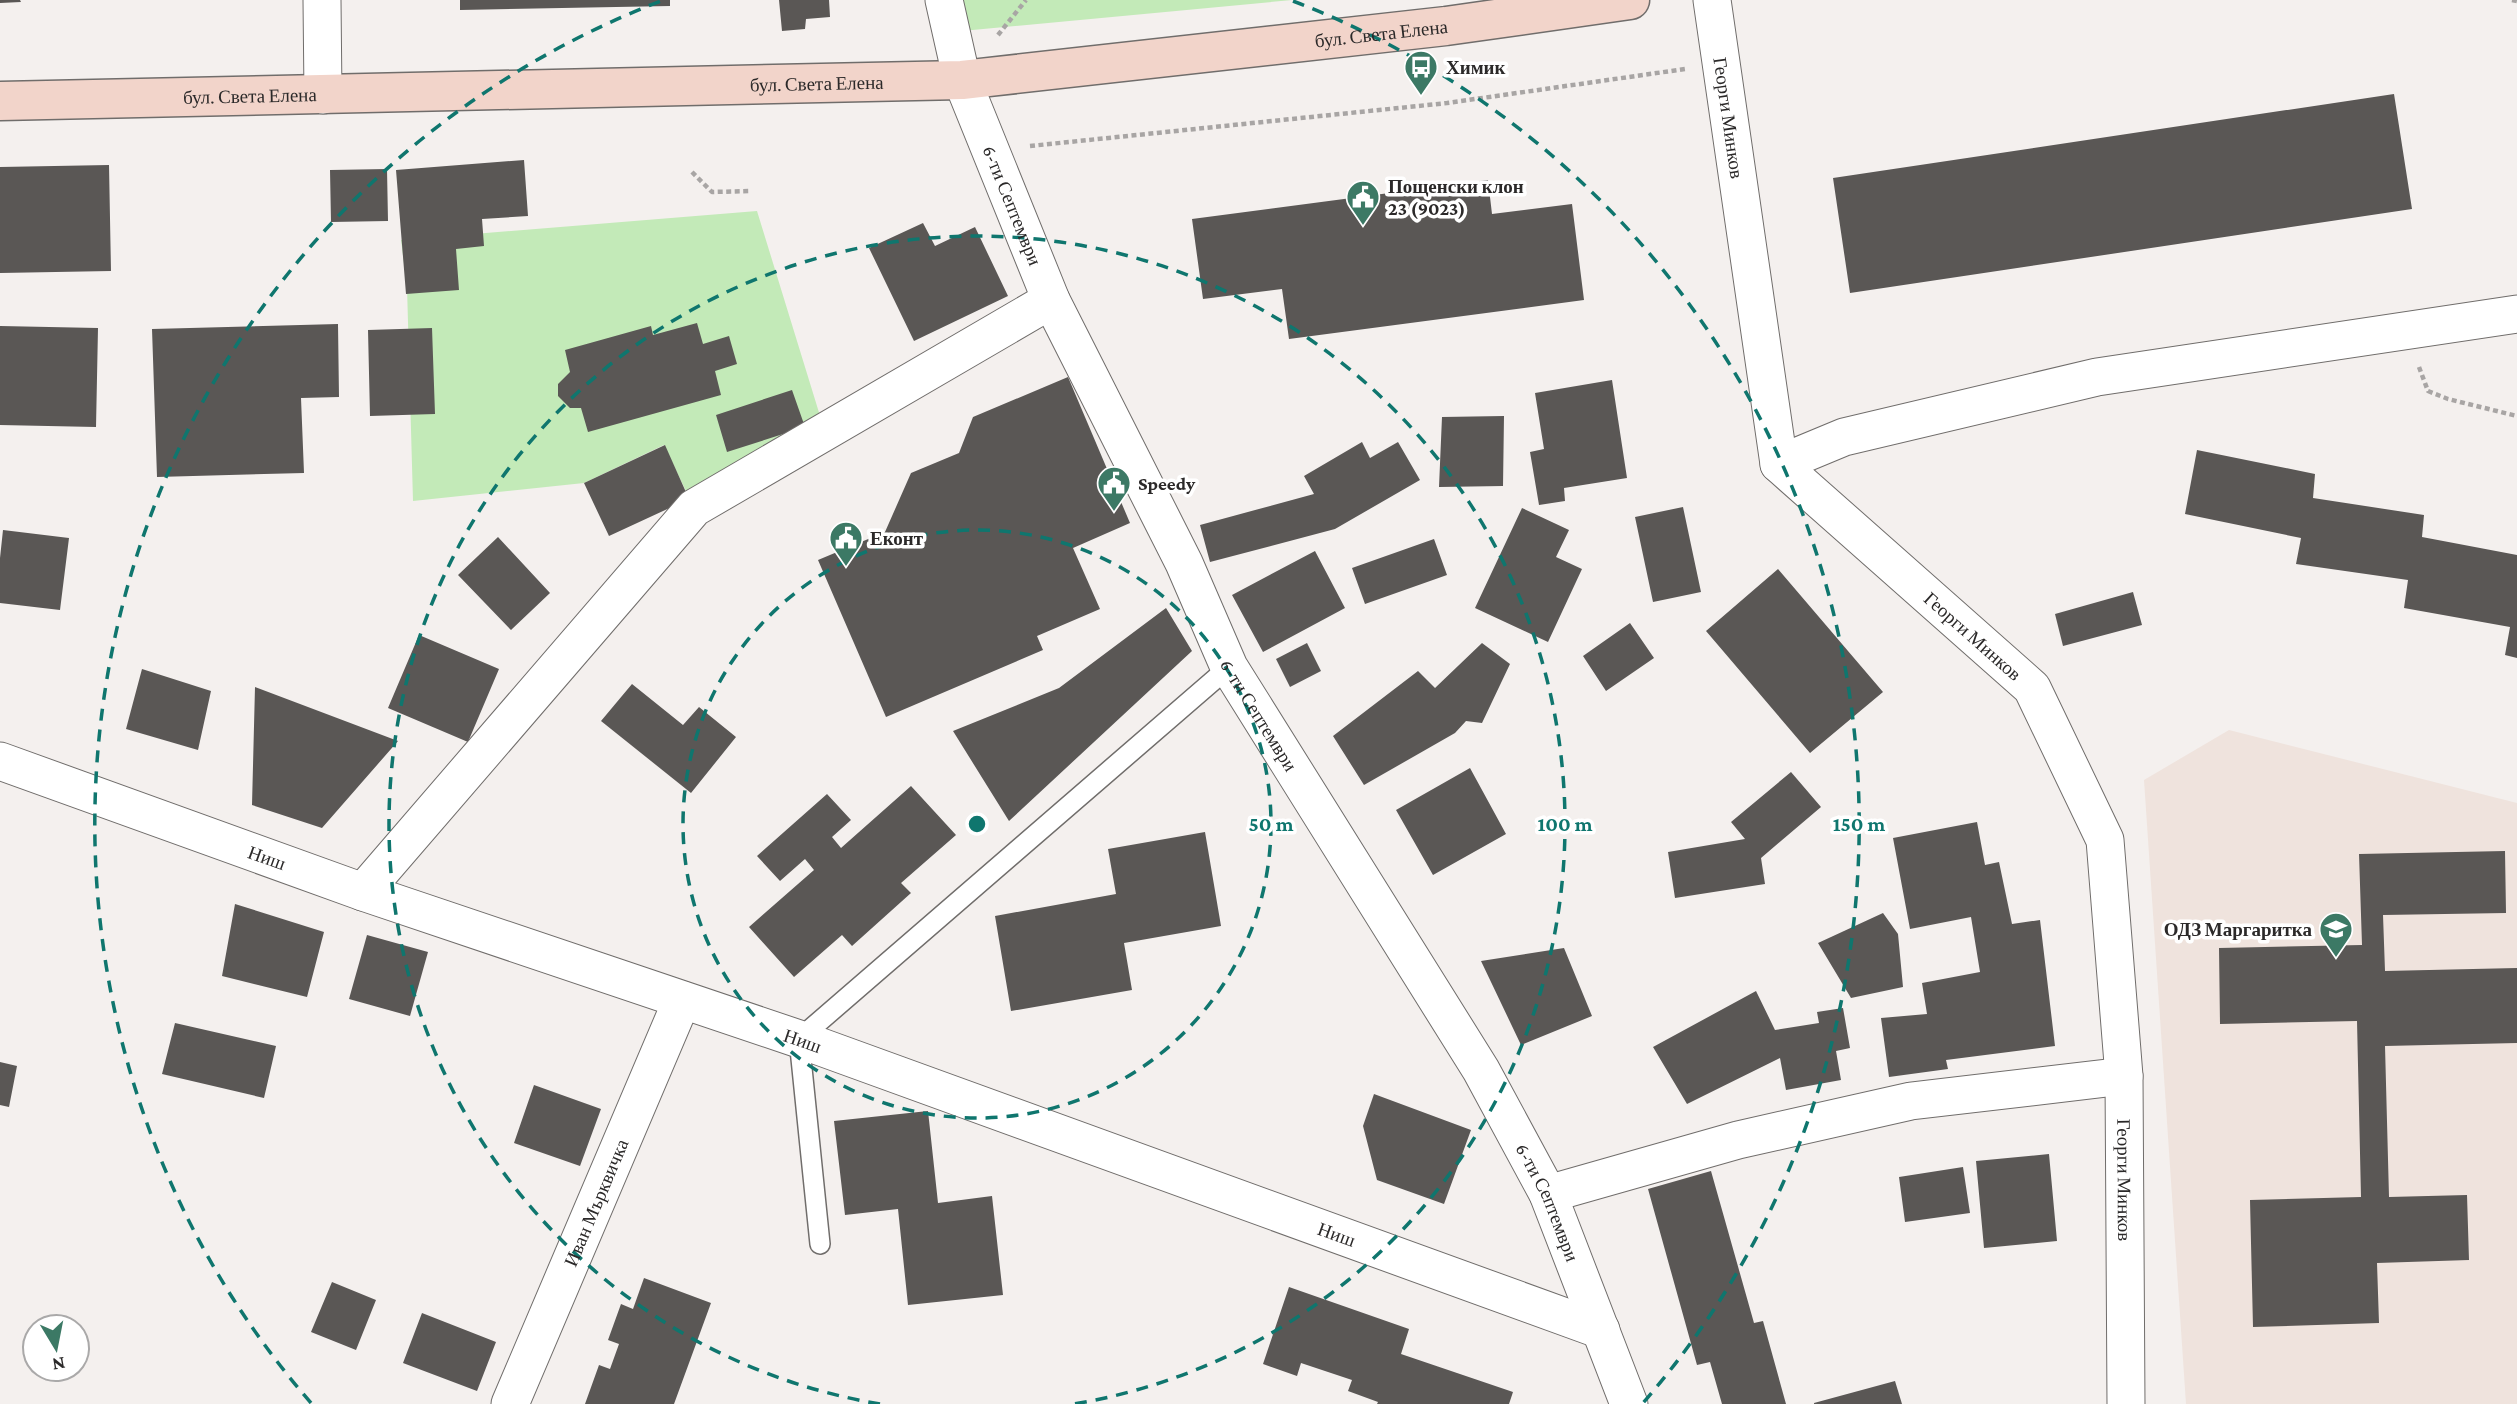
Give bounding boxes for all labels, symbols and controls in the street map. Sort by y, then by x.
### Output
street label: бул. Света Елена [1314,15,1449,51]
bus stop icon: Химик [1402,48,1440,97]
street label: Георги Минков [1710,56,1748,180]
place label: Химик [1446,57,1506,78]
street label: бул. Света Елена [750,71,884,95]
street label: бул. Света Елена [183,84,318,108]
street label: 6-ти Септември [979,142,1046,268]
place label: Пощенски клон 23 (9023) [1388,176,1524,220]
public building icon: Пощенски клон 23 (9023) [1344,178,1382,227]
public building icon: Speedy [1095,464,1133,513]
place label: Speedy [1138,473,1196,494]
public building icon: Еконт [827,519,865,568]
place label: Еконт [870,528,924,549]
street label: Георги Минков [1920,587,2026,684]
street label: 6-ти Септември [1217,656,1302,775]
centre of rings [965,812,989,836]
text: 50 m [1249,812,1294,836]
text: 100 m [1537,812,1593,836]
text: 150 m [1833,812,1886,836]
street label: Ниш [245,841,289,874]
school or university icon: ОДЗ Маргаритка [2317,910,2355,959]
place label: ОДЗ Маргаритка [2164,919,2312,940]
street label: Ниш [781,1024,825,1057]
street label: Георги Минков [2114,1119,2136,1241]
street label: Иван Мърквичка [559,1135,632,1269]
street label: 6-ти Септември [1512,1139,1583,1264]
street label: Ниш [1315,1218,1359,1251]
north arrow [21,1313,91,1383]
text: N [51,1353,67,1376]

